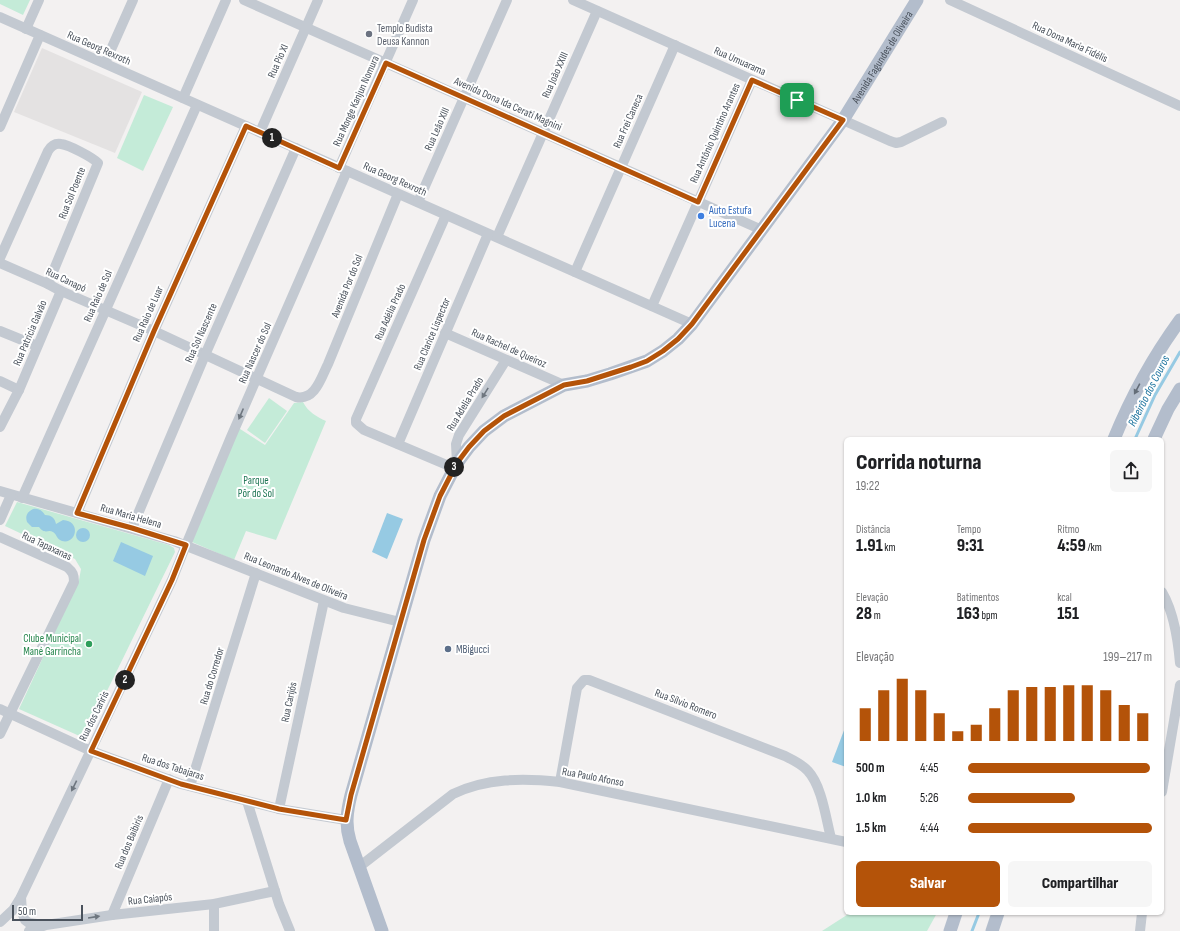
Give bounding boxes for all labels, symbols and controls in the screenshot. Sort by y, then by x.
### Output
street label: Avenida Fagundes de Oliveira [848,8,915,106]
street label: Rua Dona Maria Fidélis [1030,19,1110,65]
place label: Templo Budista Deusa Kannon [377,22,433,48]
street label: Rua Georg Rexroth [65,28,133,68]
marker: Templo Budista Deusa Kannon [364,29,374,39]
street label: Rua Pio XI [265,42,291,80]
street label: Rua Umuarama [712,44,768,78]
street label: Rua João XXIII [539,50,571,100]
street label: Rua Monge Kanjun Nomura [330,54,382,148]
street label: Avenida Dona Ida Cerati Magnini [451,74,564,134]
street label: Rua Antônio Quintino Arantes [687,81,743,185]
pin [780,83,814,117]
icon: arrive [786,89,808,111]
street label: Rua Frei Caneca [610,92,646,150]
street label: Rua Leão XIII [422,105,452,153]
pin: 1 [262,128,282,148]
text: 1 [270,131,274,144]
street label: Rua Georg Rexroth [361,159,429,199]
street label: Rua Sol Poente [56,165,88,221]
place label: Auto Estufa Lucena [708,204,752,230]
marker: Auto Estufa Lucena [696,211,706,221]
street label: Avenida Por do Sol [328,253,366,320]
street label: Rua Canapó [44,265,89,295]
street label: Rua Raio de Sol [81,268,115,324]
street label: Rua Adélia Prado [372,281,408,342]
street label: Rua Raio de Luar [130,284,166,344]
street label: Rua Clarice Lispector [411,296,453,372]
street label: Rua Patrícia Galvão [10,298,50,368]
street label: Rua Sol Nascente [182,301,220,365]
street label: Rua Nascer do Sol [236,320,274,386]
street label: Rua Rachel de Queiroz [469,326,549,370]
water label: Ribeirão dos Couros [1125,352,1174,429]
street label: Rua Adelia Prado [444,374,486,433]
one-way arrow [1134,383,1140,395]
one-way arrow [481,388,489,398]
one-way arrow [238,409,244,420]
text: Corrida noturna [856,449,982,476]
button: share [1110,450,1152,492]
pin: 3 [444,457,464,477]
text: 3 [452,460,456,473]
park label: Parque Pôr do Sol [238,474,274,500]
text: 19:22 [856,478,880,494]
street label: Rua Maria Helena [99,501,163,531]
text: Distância [856,523,890,536]
text: Tempo [957,523,981,536]
text: Ritmo [1057,523,1079,536]
street label: Rua Tapaxanas [20,529,74,563]
text: 1.91 [856,536,883,556]
text: 9:31 [957,536,984,556]
text: 4:59 [1057,536,1086,556]
text: km [883,541,896,554]
text: /km [1086,541,1102,554]
street label: Rua Leonardo Alves de Oliveira [242,549,350,603]
text: Elevação [856,591,888,604]
text: Batimentos [957,591,999,604]
text: kcal [1057,591,1072,604]
text: 28 [856,604,872,624]
text: 163 [957,604,980,624]
text: 151 [1057,604,1079,624]
text: m [872,609,881,622]
text: bpm [980,609,998,622]
place label: Clube Municipal Mané Garrincha [23,632,81,658]
marker: Clube Municipal Mané Garrincha [84,639,94,649]
place label: MBigucci [456,643,489,656]
marker: MBigucci [443,644,453,654]
street label: Rua do Corredor [197,646,227,706]
text: Elevação [856,649,894,665]
text: 199–217 m [1103,649,1152,665]
pin: 2 [115,670,135,690]
text: 2 [123,673,127,686]
street label: Rua Carijós [278,681,300,723]
street label: Rua Sílvio Romero [653,686,719,722]
street label: Rua dos Cariris [76,689,112,743]
street label: Rua dos Tabajaras [140,751,206,783]
text: 500 m [856,760,885,776]
text: 4:45 [920,760,939,776]
street label: Rua Paulo Afonso [561,765,625,789]
one-way arrow [71,780,77,792]
text: 1.0 km [856,790,886,806]
text: 5:26 [920,790,939,806]
street label: Rua dos Baibiris [112,813,146,871]
text: 1.5 km [856,820,886,836]
text: 4:44 [920,820,939,836]
button: Salvar [856,861,1000,907]
button: Compartilhar [1008,861,1152,907]
street label: Rua Caiapós [127,890,173,908]
scale bar [12,903,83,922]
text: 50 m [18,905,36,918]
one-way arrow [88,914,101,920]

